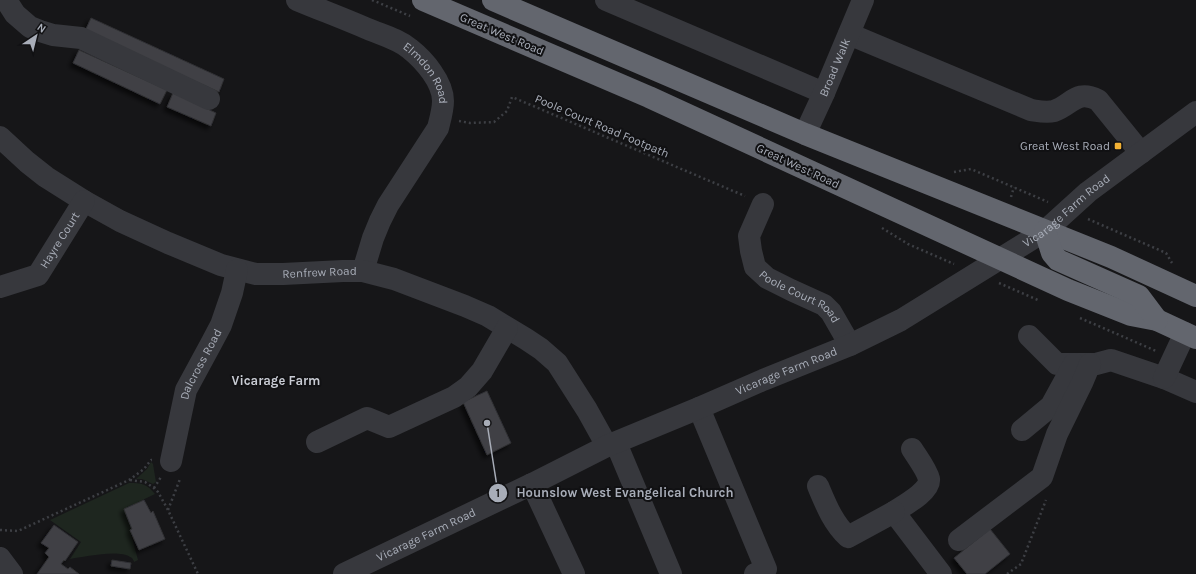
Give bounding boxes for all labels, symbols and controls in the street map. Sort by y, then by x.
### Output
street label: Great West Road [458,10,546,58]
north arrow [16,16,56,56]
text: N [34,21,48,36]
street label: Broad Walk [816,36,853,99]
street label: Elmdon Road [400,39,450,104]
street label: Poole Court Road Footpath [533,91,671,161]
place label: Great West Road [1020,139,1110,153]
street label: Great West Road [754,141,842,191]
marker: Great West Road [1113,141,1123,151]
street label: Vicarage Farm Road [1020,171,1113,250]
street label: Hayre Court [37,209,83,271]
street label: Renfrew Road [282,264,357,281]
street label: Poole Court Road [756,267,843,326]
street label: Dalcross Road [177,326,225,401]
street label: Vicarage Farm Road [733,344,839,398]
district label: Vicarage Farm [232,373,320,388]
callout: Hounslow West Evangelical Church [488,480,741,505]
text: Hounslow West Evangelical Church [516,485,734,500]
text: 1 [496,486,500,500]
street label: Vicarage Farm Road [374,505,478,564]

